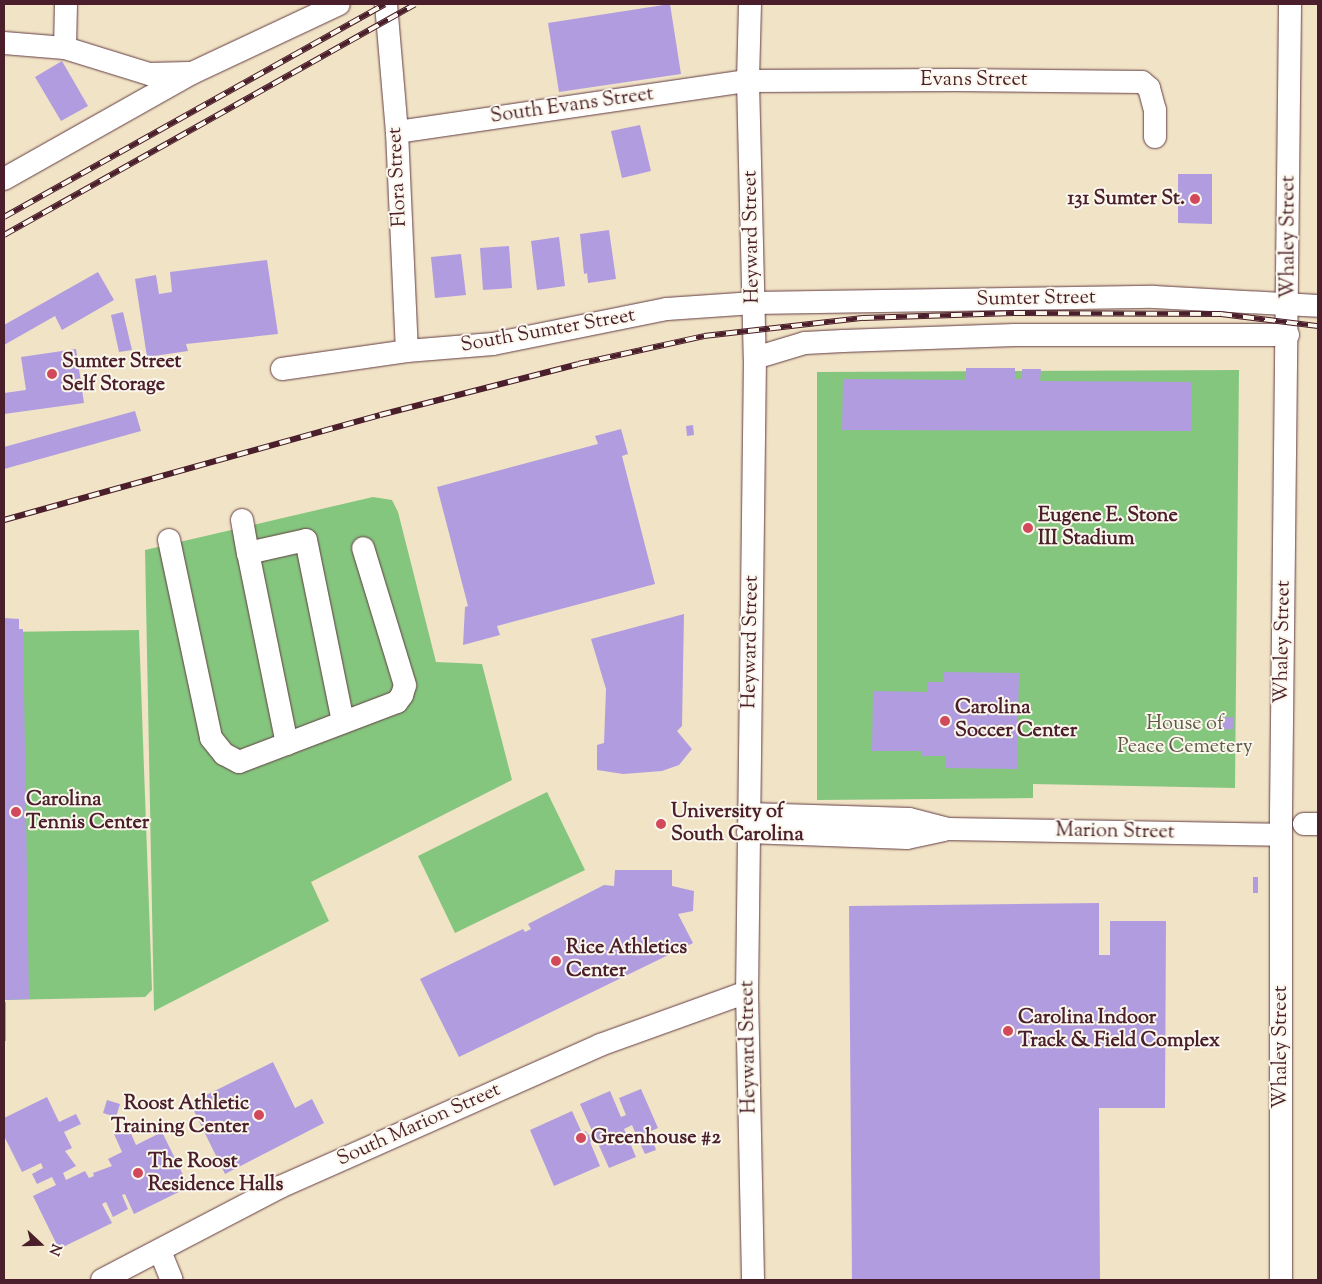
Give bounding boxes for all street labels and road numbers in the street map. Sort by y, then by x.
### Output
street label: Evans Street [920,68,1028,92]
street label: South Evans Street [489,83,655,129]
street label: Flora Street [383,126,413,228]
street label: Heyward Street [739,170,765,304]
street label: Whaley Street [1277,175,1301,299]
street label: Sumter Street [976,286,1096,312]
street label: South Sumter Street [459,304,637,358]
street label: Heyward Street [738,575,764,709]
street label: Whaley Street [1270,580,1296,704]
street label: Marion Street [1055,819,1175,845]
street label: Heyward Street [736,980,762,1114]
street label: Whaley Street [1269,985,1293,1109]
street label: South Marion Street [334,1078,504,1172]

